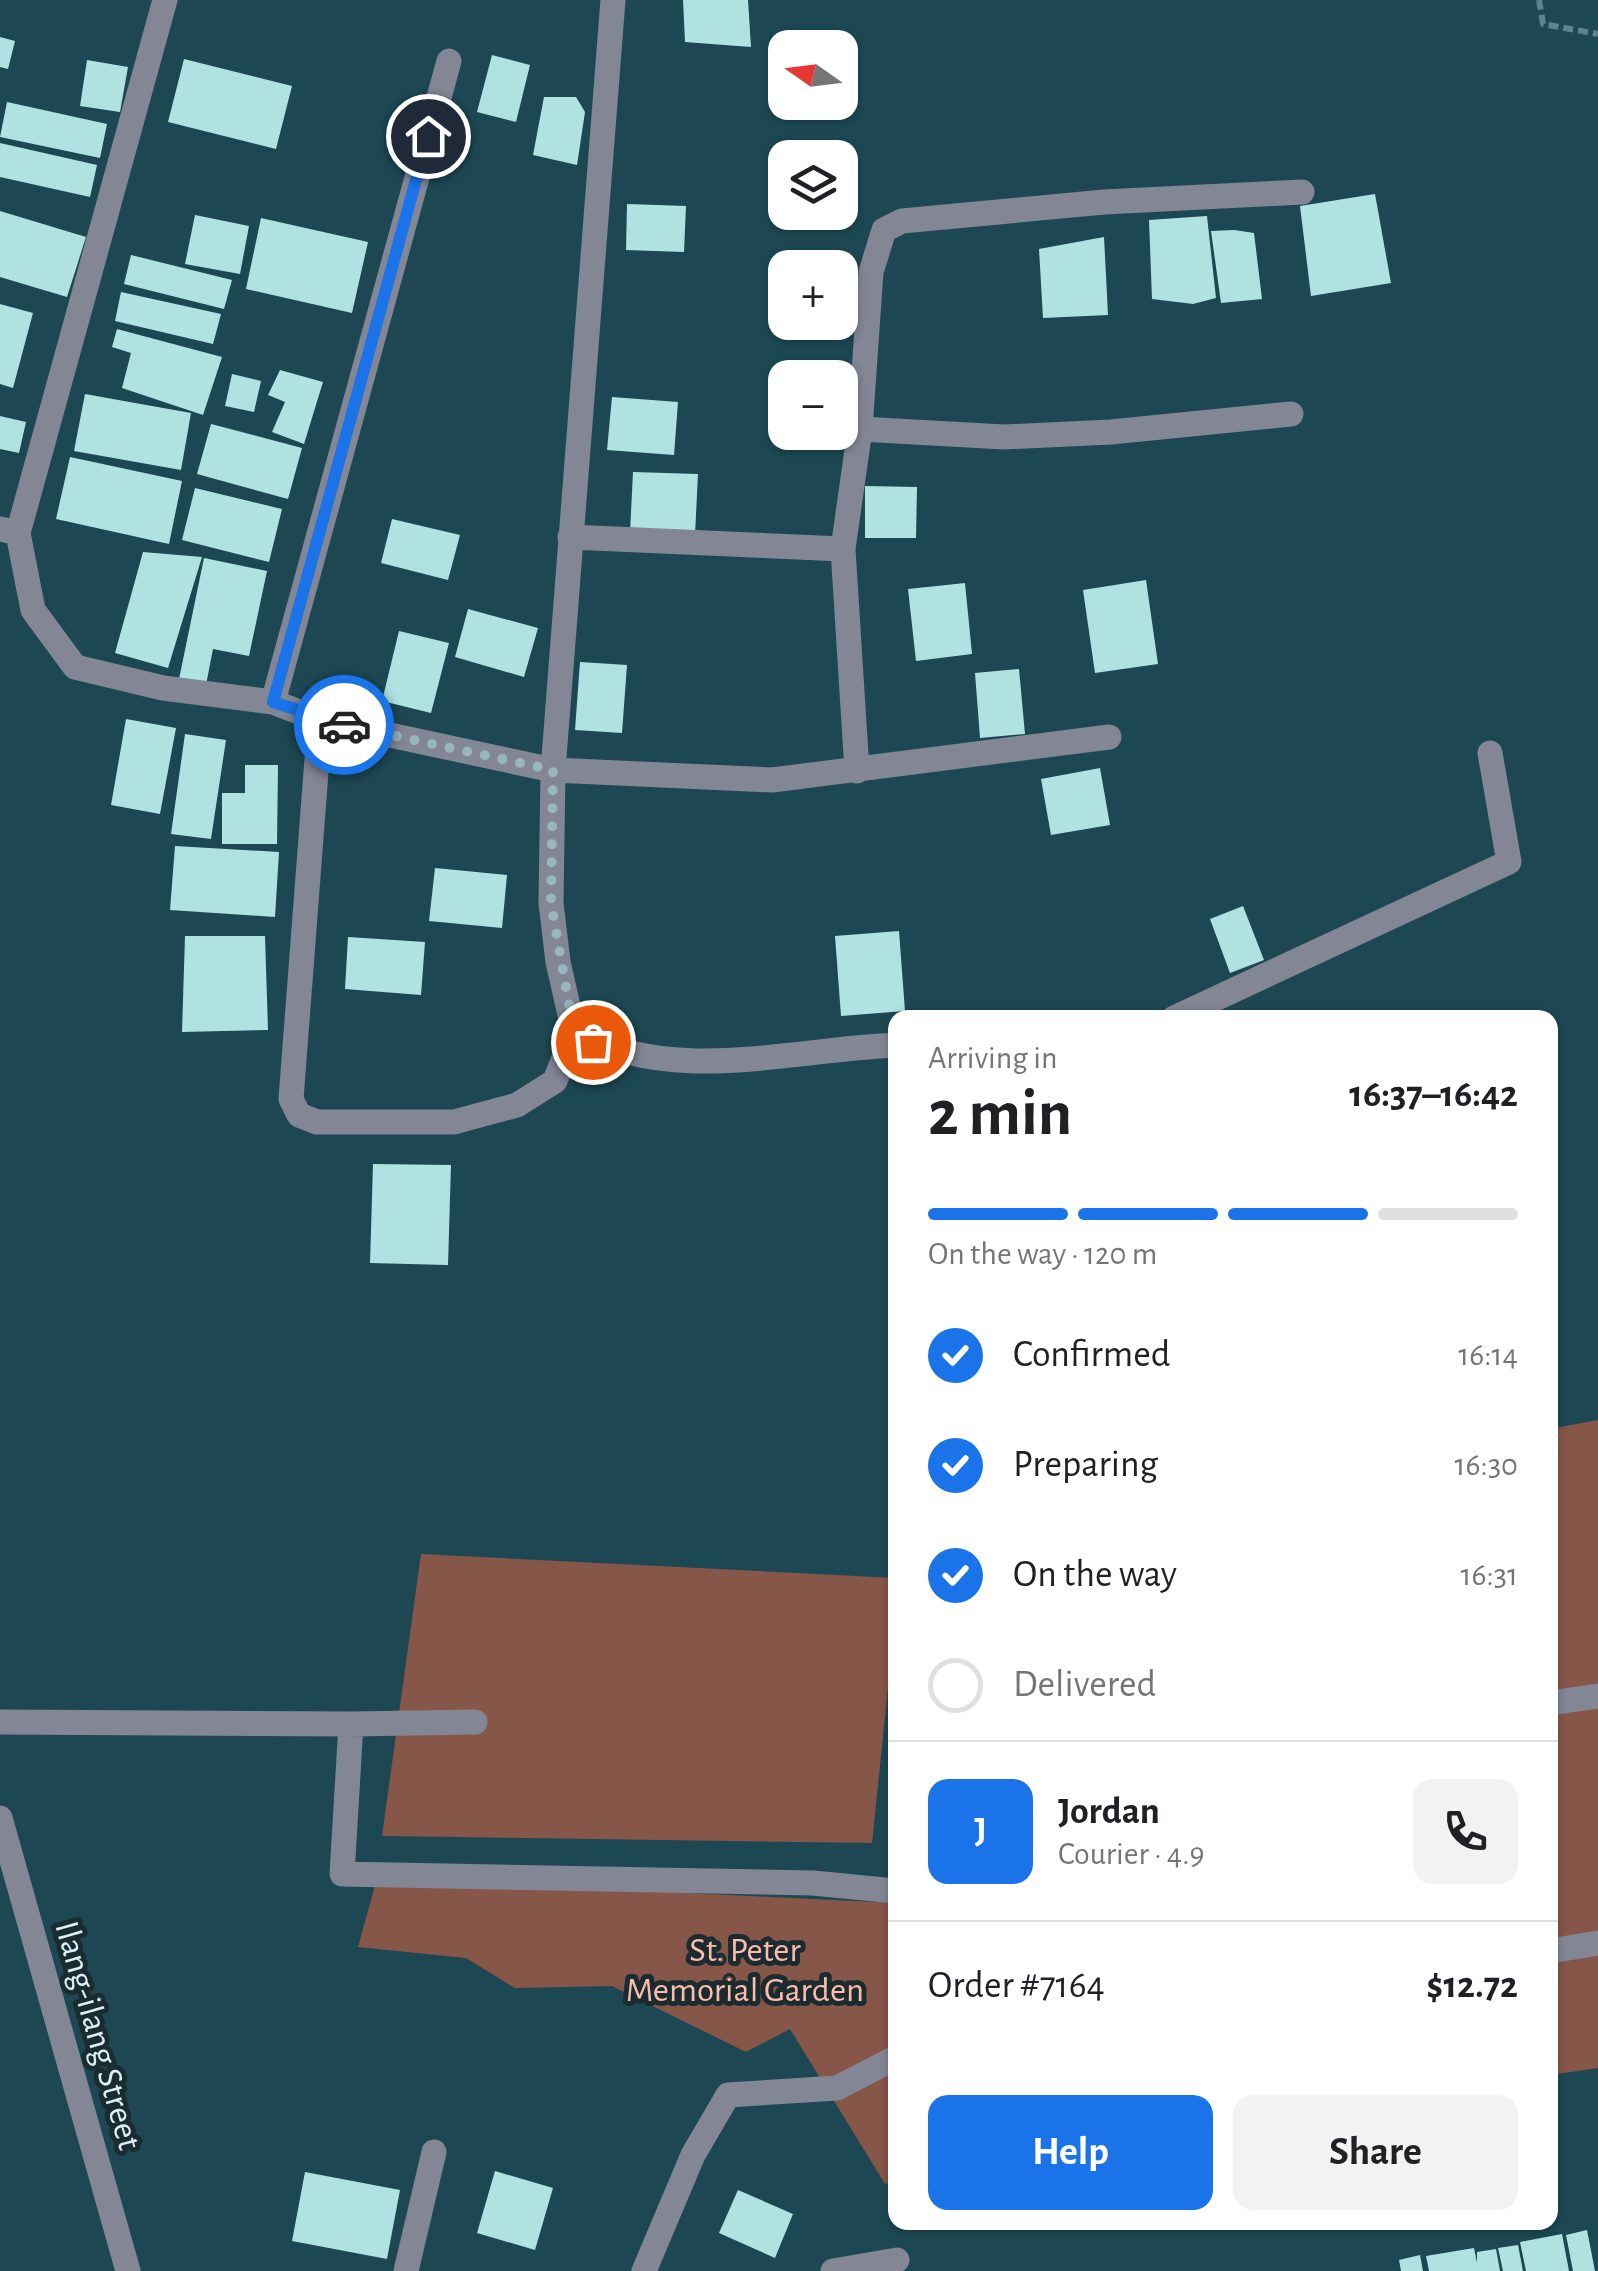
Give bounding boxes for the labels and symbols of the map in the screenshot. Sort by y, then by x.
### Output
north arrow [768,30,858,120]
pin [386,94,471,179]
courier [294,675,394,775]
pin [551,1000,636,1085]
street label: Ilang-ilang Street [48,1917,147,2154]
park label: St. Peter Memorial Garden [626,1933,864,2008]

